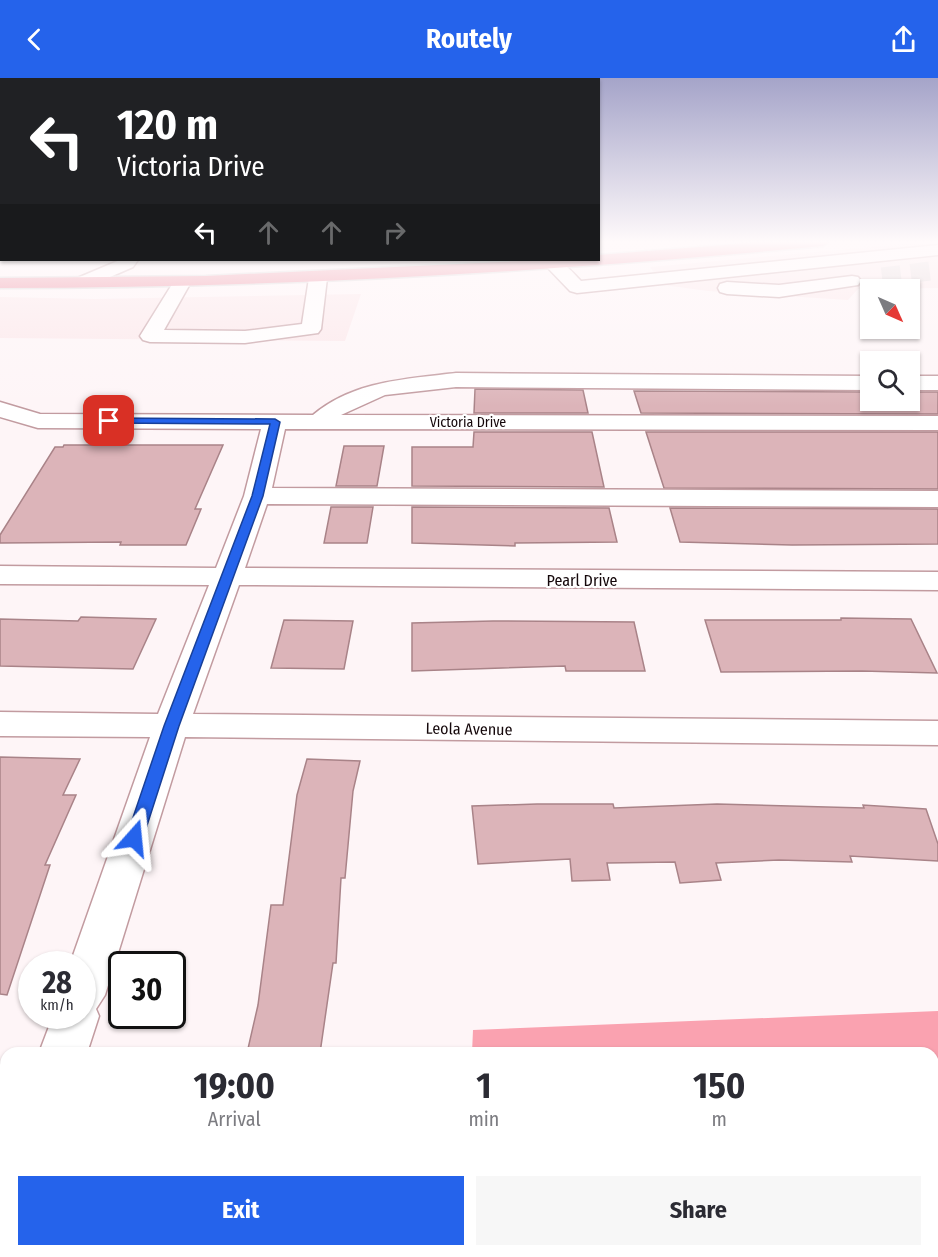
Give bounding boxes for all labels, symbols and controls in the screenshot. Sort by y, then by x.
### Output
icon: back [18,23,51,56]
text: Routely [426,23,512,55]
icon: share [887,23,920,56]
text: 120 m [117,100,218,150]
icon: left [18,102,96,180]
text: Victoria Drive [117,151,265,183]
icon: left [189,216,222,249]
icon: ahead [252,216,285,249]
icon: ahead [315,216,348,249]
icon: right [378,216,411,249]
north arrow [860,279,920,339]
map controls [860,279,920,411]
button: search [860,351,920,411]
pin [83,395,134,446]
icon: arrive [92,404,125,437]
street label: Victoria Drive [430,414,506,431]
street label: Pearl Drive [547,571,618,590]
street label: Leola Avenue [425,719,513,739]
position arrow [102,806,166,870]
speed limit sign: 30 [108,951,186,1029]
text: 28 [42,965,72,1001]
text: km/h [40,996,74,1014]
text: 19:00 [194,1064,275,1108]
text: 1 [476,1064,492,1108]
text: 150 [693,1064,745,1108]
text: Arrival [208,1107,261,1131]
text: min [468,1107,499,1131]
text: m [712,1107,727,1131]
button: Exit [18,1176,464,1245]
button: Share [476,1176,921,1245]

